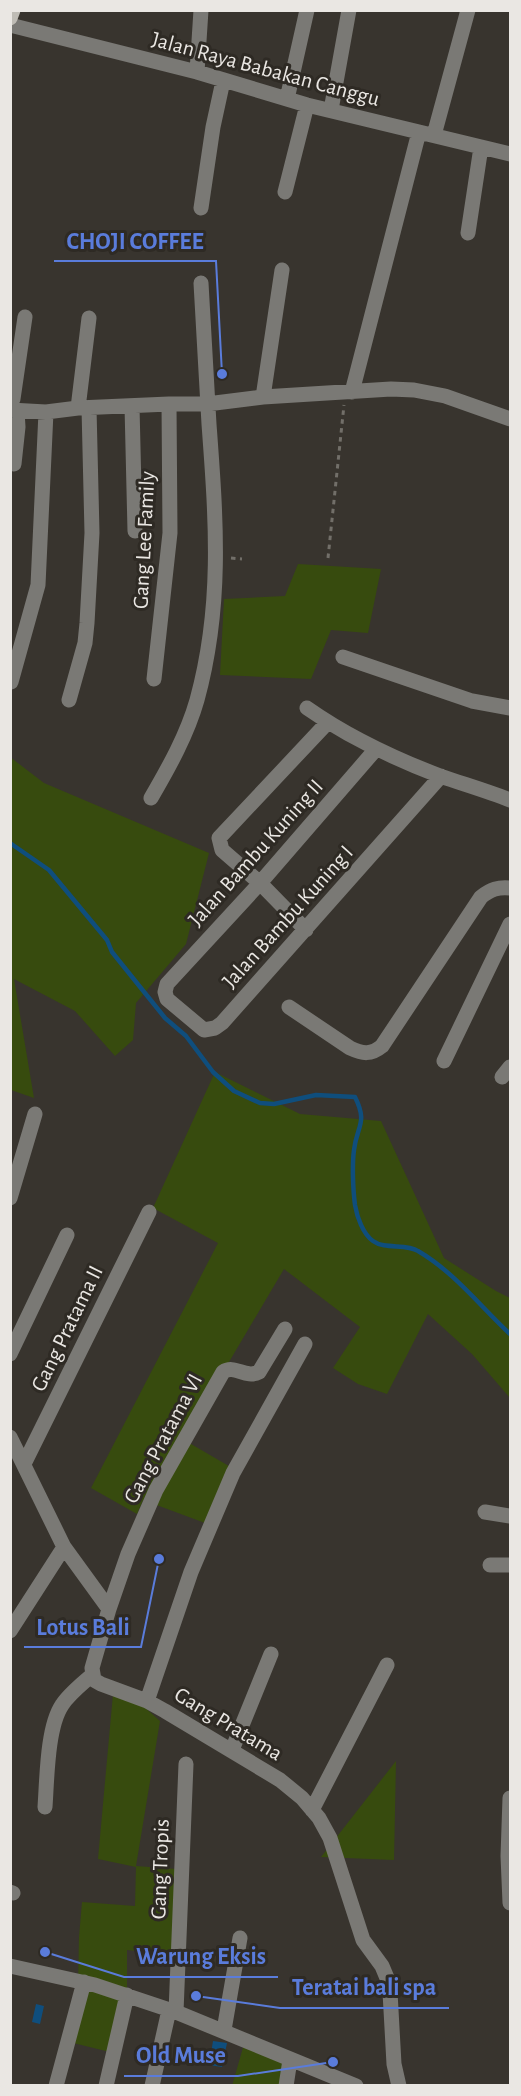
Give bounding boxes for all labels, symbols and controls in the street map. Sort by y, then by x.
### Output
street label: Jalan Raya Babakan Canggu [150,28,382,110]
callout: CHOJI COFFEE [54,219,216,261]
text: CHOJI COFFEE [66,230,204,254]
street label: Gang Lee Family [129,470,159,610]
street label: Jalan Bambu Kuning II [182,773,328,931]
street label: Jalan Bambu Kuning I [216,839,358,993]
street label: Gang Pratama II [27,1262,107,1395]
street label: Gang Pratama VI [119,1370,206,1507]
callout: Lotus Bali [24,1605,141,1647]
text: Lotus Bali [36,1616,130,1640]
street label: Gang Pratama [171,1683,286,1765]
street label: Gang Tropis [147,1818,173,1920]
callout: Warung Eksis [124,1935,278,1977]
text: Warung Eksis [136,1945,266,1969]
callout: Teratai bali spa [280,1966,449,2008]
text: Teratai bali spa [292,1976,436,2000]
callout: Old Muse [124,2034,238,2076]
text: Old Muse [136,2044,226,2068]

